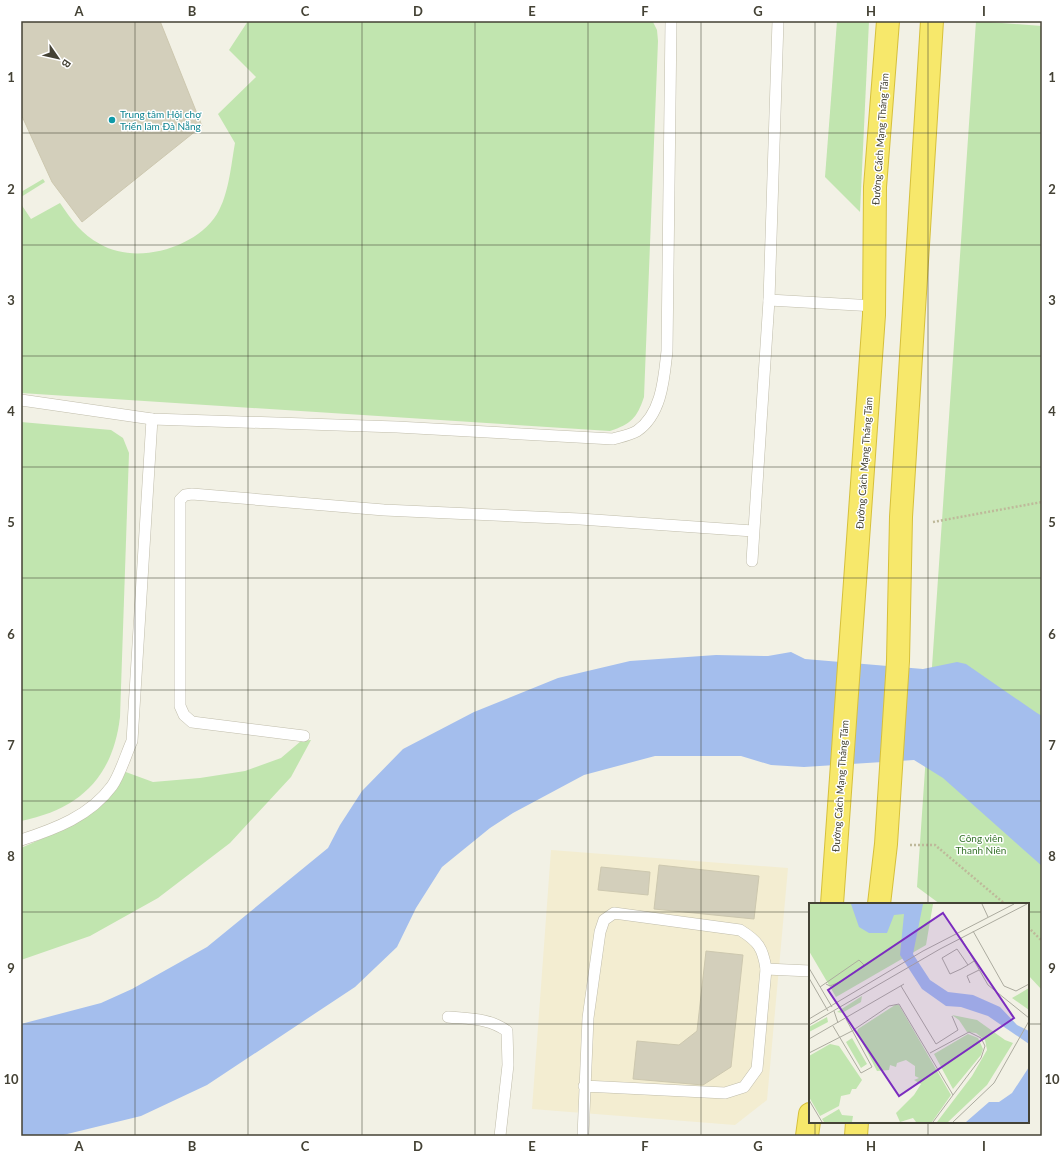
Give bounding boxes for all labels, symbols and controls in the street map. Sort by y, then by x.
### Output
text: A [73,3,84,19]
text: B [188,3,197,19]
text: C [301,3,310,19]
text: D [413,3,423,19]
text: E [528,3,536,19]
text: F [641,3,649,19]
text: G [753,3,763,19]
text: H [866,3,876,19]
text: I [982,3,986,19]
north arrow [38,38,78,78]
text: B [59,57,74,71]
text: 1 [7,69,15,85]
text: 1 [1048,69,1056,85]
street label: Đường Cách Mạng Tháng Tám [869,73,891,205]
place label: Trung tâm Hội chợ Triển lãm Đà Nẵng [120,108,202,132]
marker: Trung tâm Hội chợ Triển lãm Đà Nẵng [107,115,117,125]
text: 2 [7,181,15,197]
text: 2 [1048,181,1056,197]
text: 3 [7,292,15,308]
text: 3 [1048,292,1056,308]
street label: Đường Cách Mạng Tháng Tám [853,397,875,529]
text: 4 [7,403,15,419]
text: 4 [1048,403,1056,419]
text: 5 [7,514,15,530]
text: 5 [1048,514,1056,530]
text: 6 [7,626,15,642]
text: 6 [1048,626,1056,642]
street label: Đường Cách Mạng Tháng Tám [829,720,851,852]
text: 7 [7,737,15,753]
text: 7 [1048,737,1056,753]
park label: Công viên Thanh Niên [956,832,1006,856]
text: 8 [7,848,15,864]
text: 8 [1048,848,1056,864]
inset map [809,903,1029,1123]
text: 9 [7,960,15,976]
text: 9 [1048,960,1056,976]
text: 10 [3,1071,19,1087]
text: 10 [1044,1071,1060,1087]
text: A [73,1138,84,1154]
text: B [188,1138,197,1154]
text: C [301,1138,310,1154]
text: D [413,1138,423,1154]
text: E [528,1138,536,1154]
text: F [641,1138,649,1154]
text: G [753,1138,763,1154]
text: H [866,1138,876,1154]
text: I [982,1138,986,1154]

